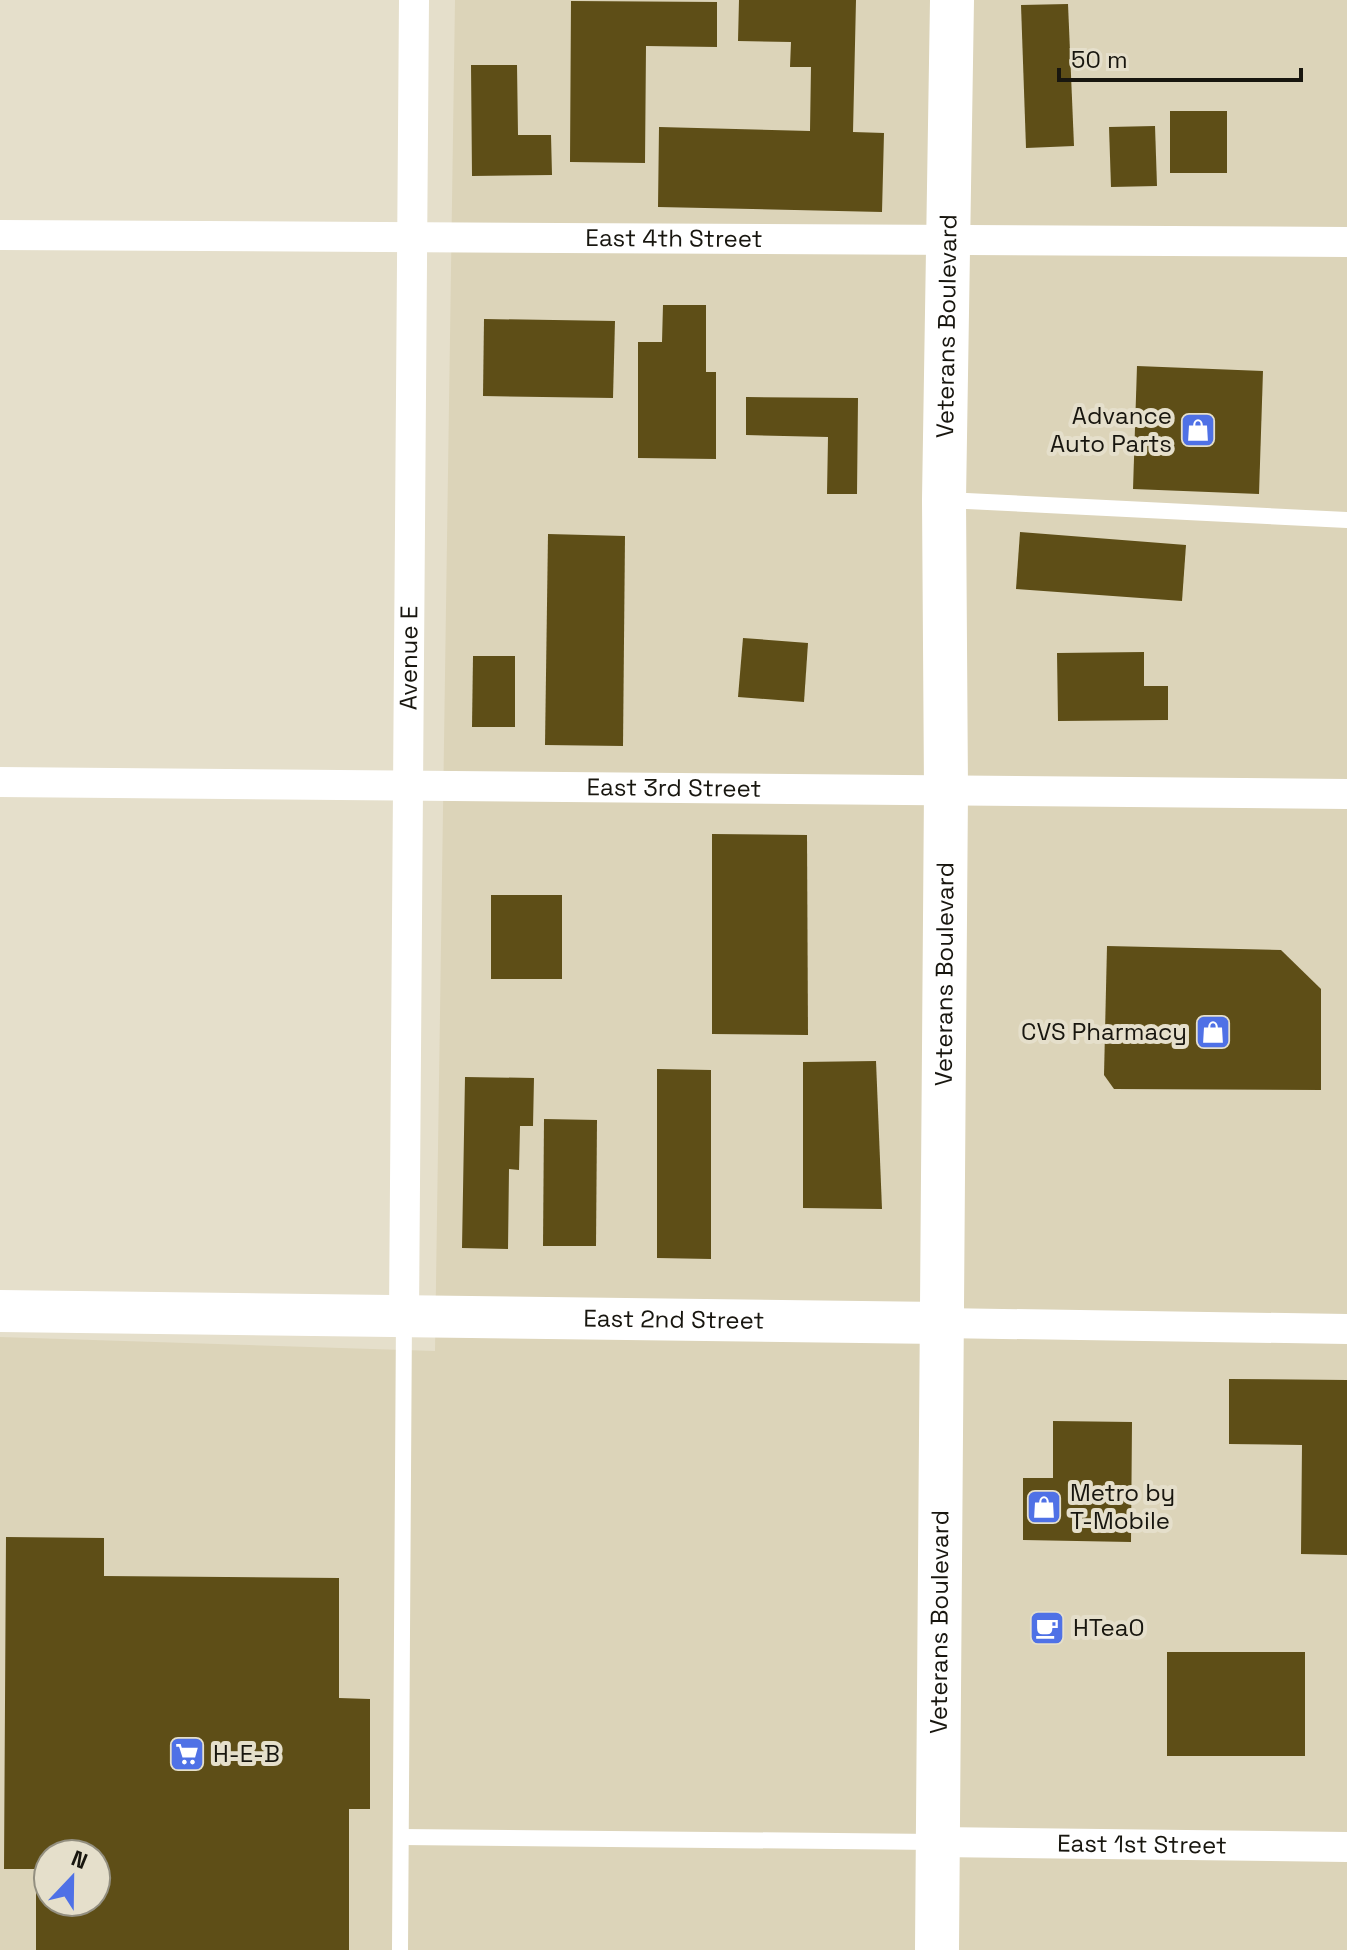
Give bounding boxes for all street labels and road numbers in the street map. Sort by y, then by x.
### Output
street label: Veterans Boulevard [929,214,964,438]
street label: East 4th Street [585,222,763,254]
street label: Avenue E [393,606,424,710]
street label: East 3rd Street [586,771,762,804]
street label: Veterans Boulevard [928,862,960,1086]
street label: East 2nd Street [583,1302,765,1336]
street label: Veterans Boulevard [923,1510,955,1734]
street label: East 1st Street [1057,1827,1227,1861]

